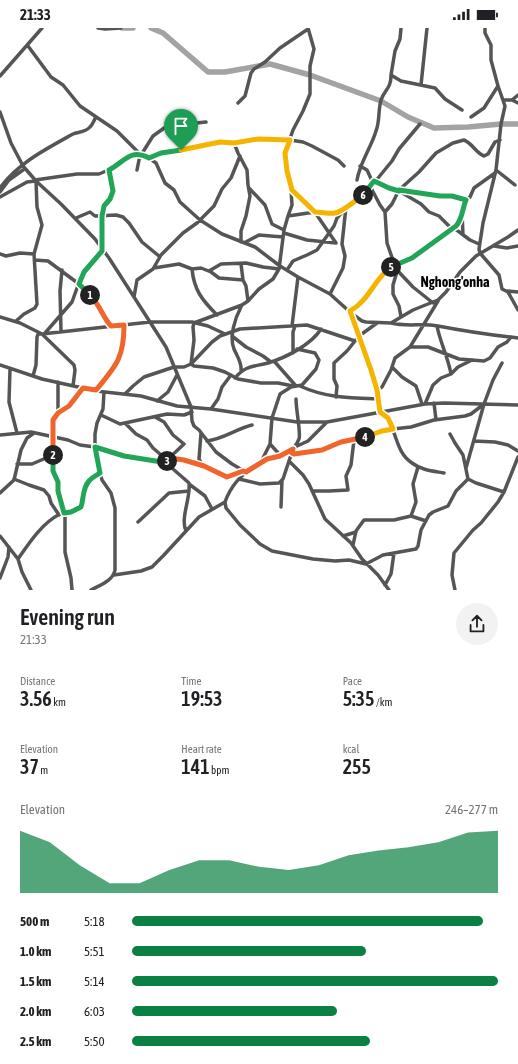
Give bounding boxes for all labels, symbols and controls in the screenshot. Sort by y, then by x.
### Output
text: 21:33 [20,6,51,23]
pin [164,109,198,150]
icon: arrive [170,115,192,137]
pin: 6 [353,185,373,205]
text: 6 [360,189,366,201]
pin: 5 [381,257,401,277]
text: 5 [388,261,394,273]
district label: Nghong'onha [421,274,490,290]
pin: 1 [80,285,100,305]
text: 1 [87,289,93,301]
pin: 4 [355,427,375,447]
text: 4 [362,431,368,443]
pin: 2 [43,445,63,465]
text: 2 [50,449,56,461]
pin: 3 [157,451,177,471]
text: 3 [164,455,170,467]
button: share [456,603,498,645]
text: Evening run [20,604,115,630]
text: 21:33 [20,632,47,647]
text: Distance [20,675,55,687]
text: Time [181,675,201,687]
text: Pace [343,675,362,687]
text: 3.56 [20,687,52,710]
text: 19:53 [181,687,223,710]
text: 5:35 [343,687,374,710]
text: km [52,696,66,708]
text: /km [374,696,392,708]
text: Elevation [20,743,58,755]
text: Heart rate [181,743,222,755]
text: kcal [343,743,359,755]
text: 37 [20,755,39,778]
text: 141 [181,755,210,778]
text: 255 [343,755,371,778]
text: m [39,764,48,776]
text: bpm [210,764,229,776]
text: Elevation [20,802,65,817]
text: 246–277 m [445,802,498,817]
text: 500 m [20,914,49,929]
text: 5:18 [84,914,105,929]
text: 1.0 km [20,944,51,959]
text: 5:51 [84,944,105,959]
text: 1.5 km [20,974,51,989]
text: 5:14 [84,974,105,989]
text: 2.0 km [20,1004,51,1019]
text: 6:03 [84,1004,105,1019]
text: 2.5 km [20,1034,51,1049]
text: 5:50 [84,1034,105,1049]

